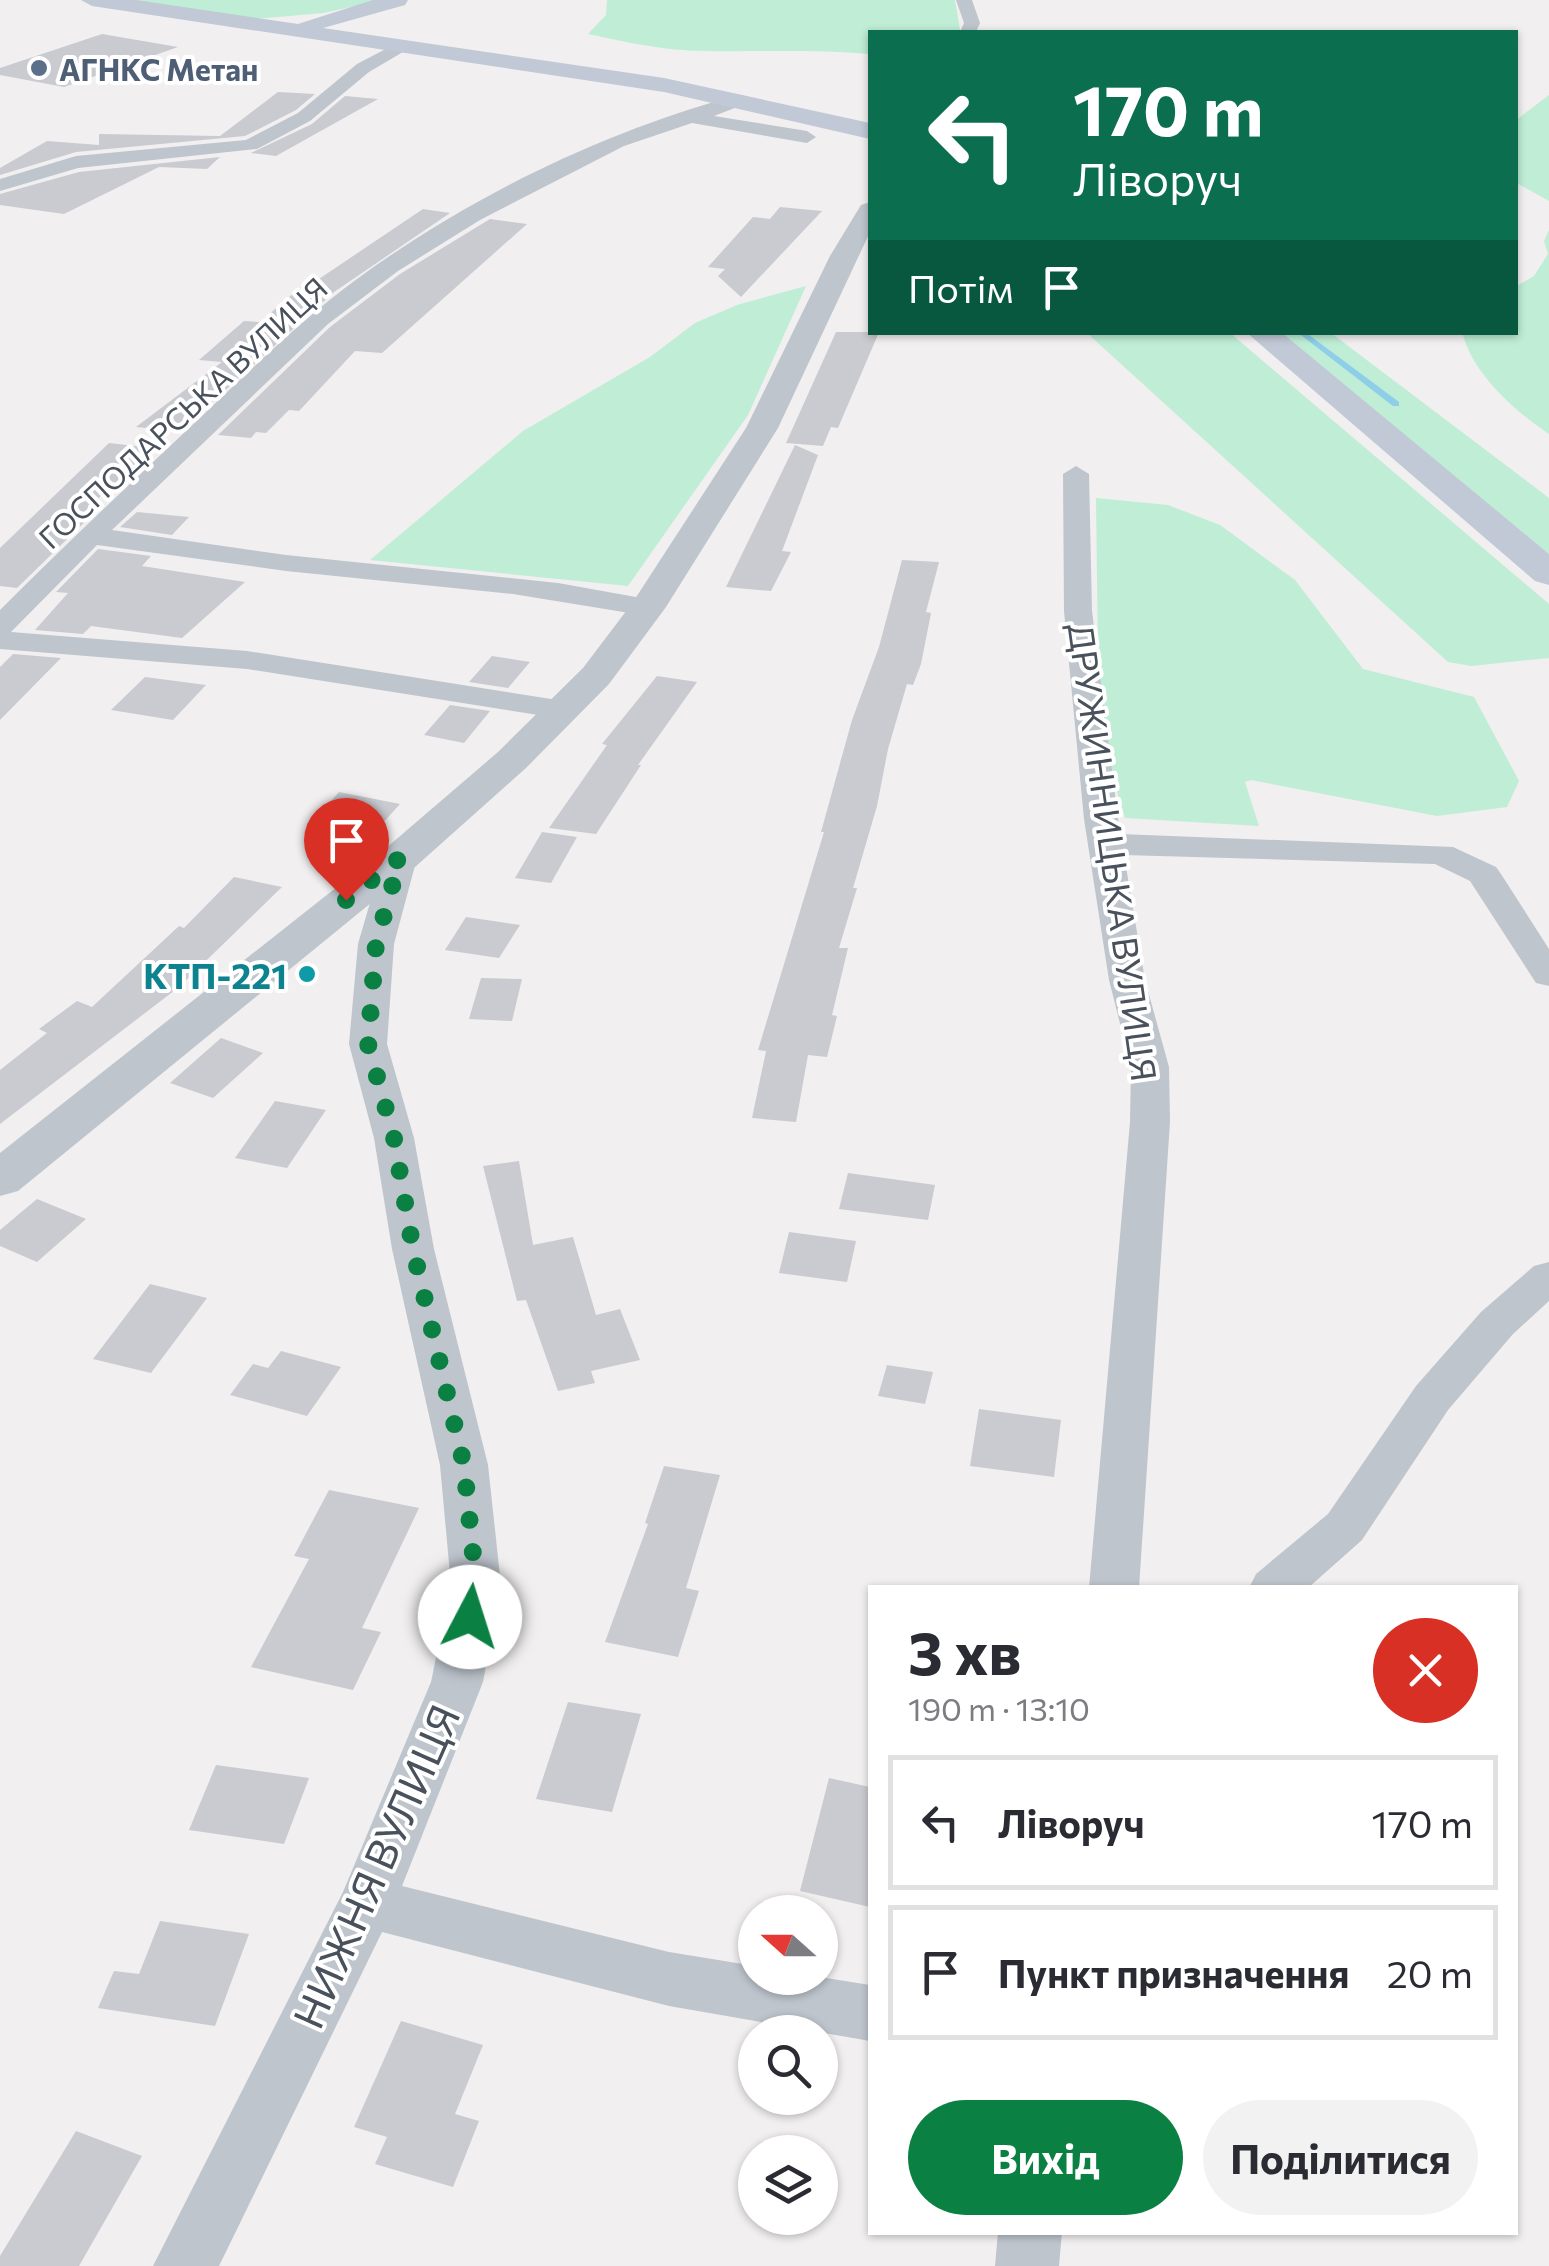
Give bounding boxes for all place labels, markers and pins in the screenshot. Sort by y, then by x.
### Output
place label: АГНКС Метан [59,50,258,87]
marker: АГНКС Метан [28,57,50,79]
pin [304,798,389,901]
place label: КТП-221 [143,953,287,996]
marker: КТП-221 [296,963,318,985]

